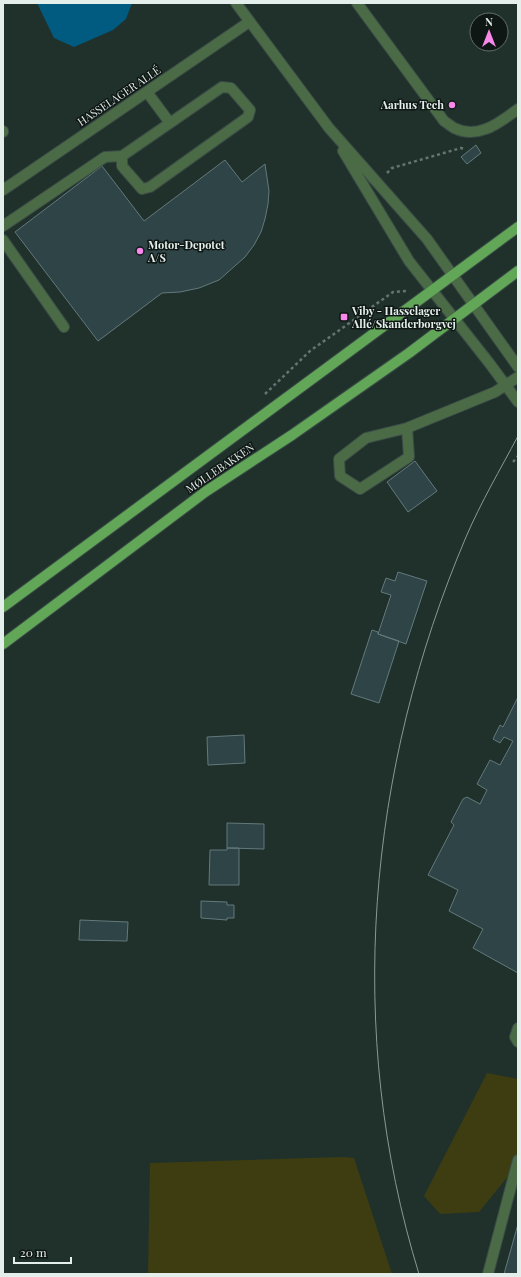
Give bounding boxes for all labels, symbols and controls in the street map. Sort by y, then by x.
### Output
north arrow [469,12,509,52]
text: N [485,14,493,29]
street label: HASSELAGER ALLÉ [74,62,163,129]
place label: Aarhus Tech [380,97,444,112]
marker: Aarhus Tech [447,100,457,110]
place label: Motor-Depotet A/S [147,237,225,265]
marker: Motor-Depotet A/S [135,246,145,256]
place label: Viby - Hasselager Allé/Skanderborgvej [351,303,456,331]
marker: Viby - Hasselager Allé/Skanderborgvej [339,312,349,322]
street label: MØLLEBAKKEN [183,439,257,496]
scale bar [14,1239,71,1265]
text: 20 m [20,1244,47,1260]

